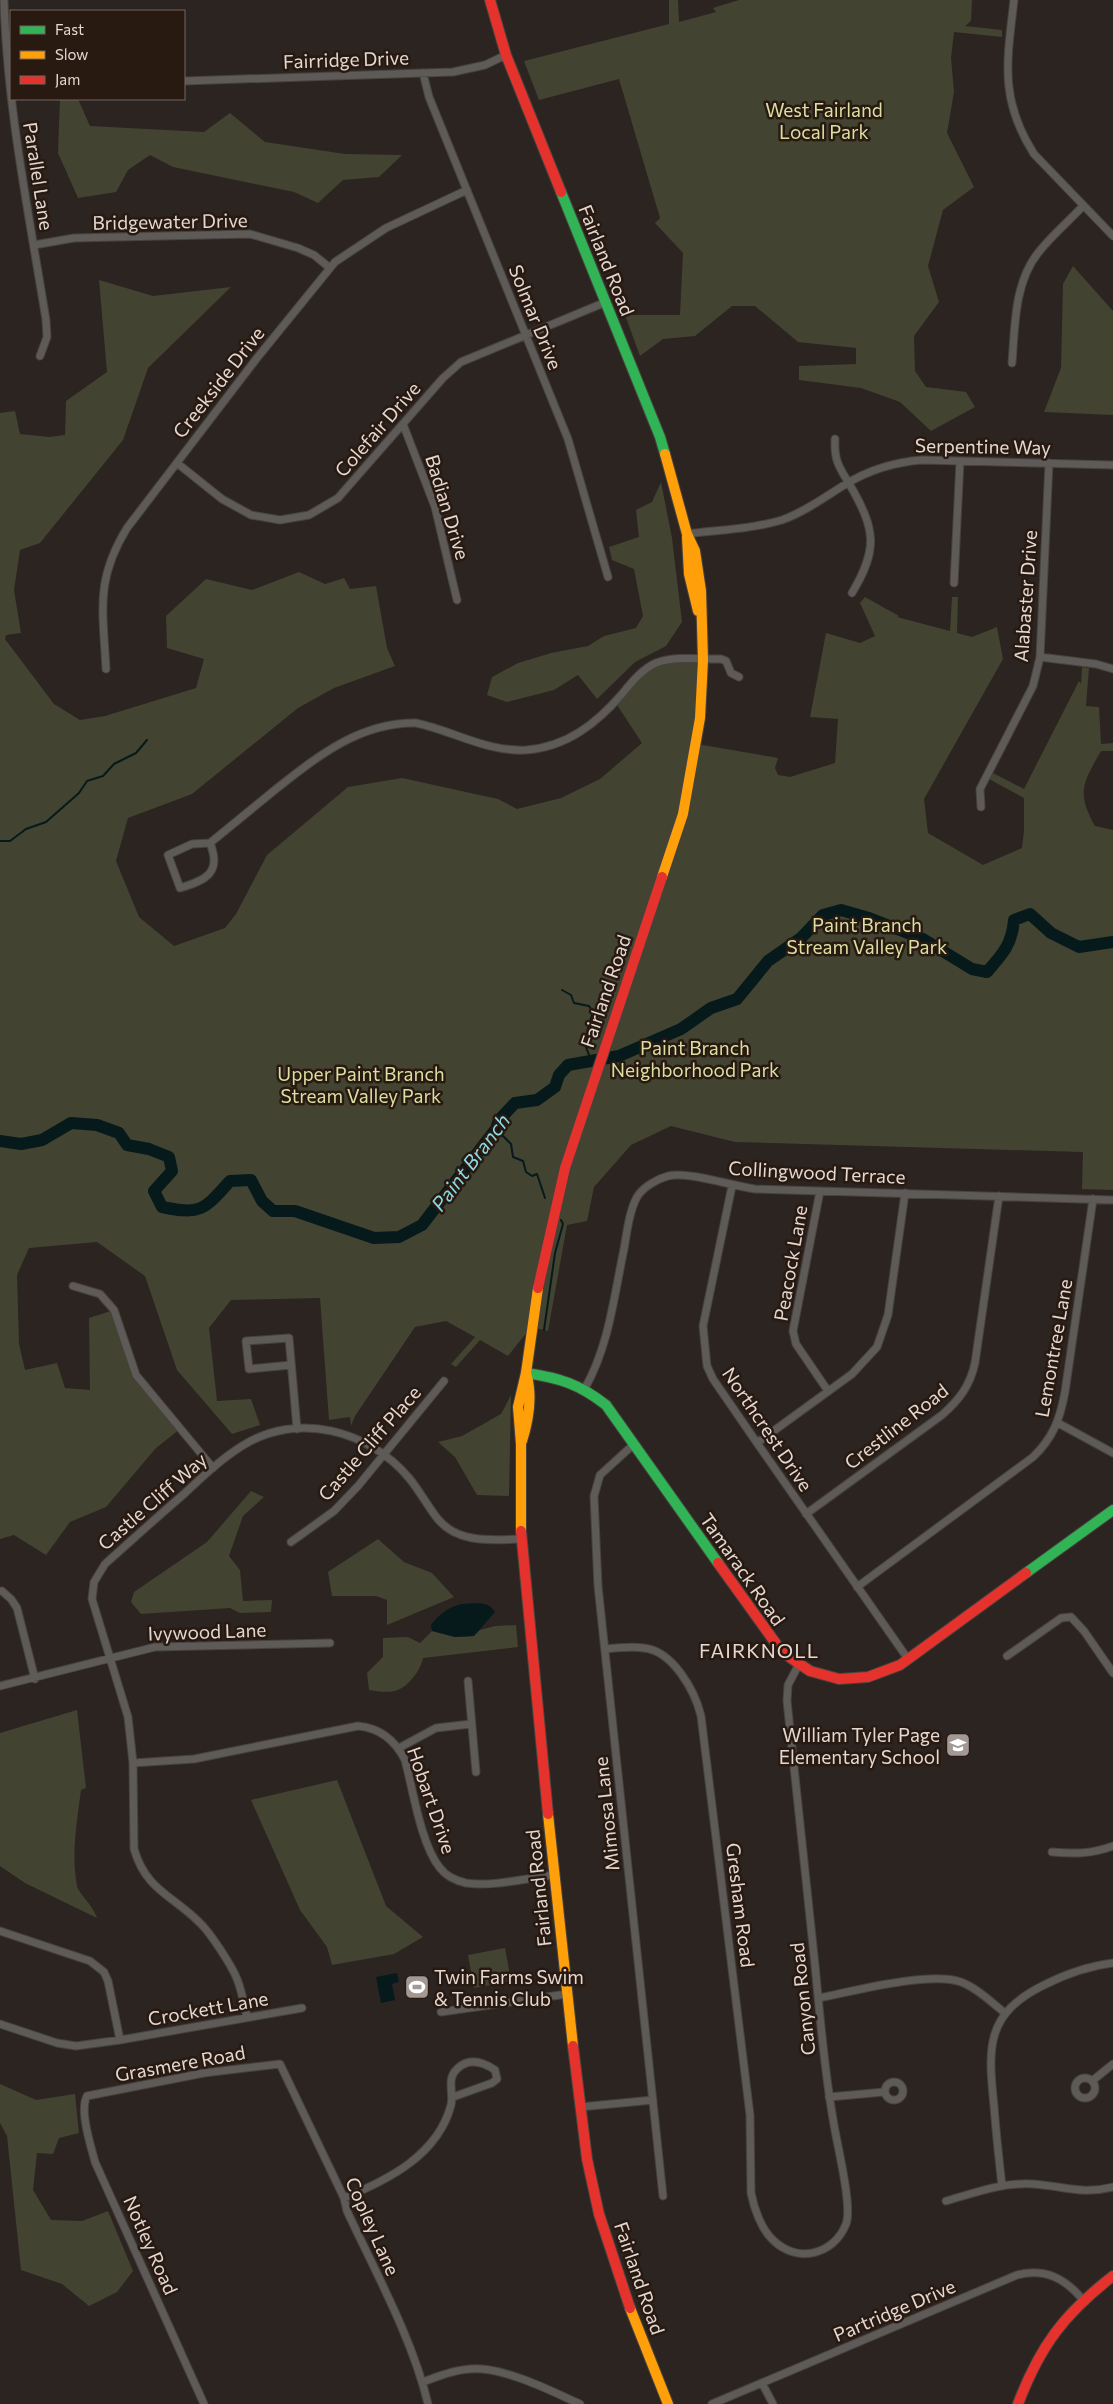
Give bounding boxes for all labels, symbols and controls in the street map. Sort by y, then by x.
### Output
legend [10,10,185,100]
text: Fast [55,20,84,38]
text: Slow [55,45,88,63]
street label: Fairridge Drive [283,45,409,73]
text: Jam [55,70,80,88]
park label: West Fairland Local Park [765,98,883,143]
street label: Parallel Lane [19,120,59,232]
street label: Fairland Road [574,201,640,319]
street label: Bridgewater Drive [92,208,248,234]
street label: Solmar Drive [505,261,567,373]
street label: Creekside Drive [167,322,269,442]
street label: Colefair Drive [330,377,424,481]
street label: Serpentine Way [915,433,1051,459]
street label: Badian Drive [421,452,475,562]
street label: Alabaster Drive [1009,529,1041,663]
park label: Paint Branch Stream Valley Park [787,913,947,958]
street label: Fairland Road [575,932,635,1050]
park label: Paint Branch Neighborhood Park [611,1036,779,1081]
park label: Upper Paint Branch Stream Valley Park [277,1062,445,1107]
water label: Paint Branch [426,1109,514,1215]
street label: Collingwood Terrace [728,1156,906,1188]
street label: Peacock Lane [768,1203,812,1323]
street label: Lemontree Lane [1030,1277,1076,1419]
street label: Northcrest Drive [718,1363,818,1495]
street label: Crestline Road [840,1378,952,1474]
street label: Castle Cliff Place [313,1381,425,1505]
street label: Castle Cliff Way [93,1447,211,1555]
street label: Tamarack Road [696,1508,790,1630]
street label: Ivywood Lane [147,1617,267,1645]
district label: FAIRKNOLL [699,1638,819,1662]
place label: William Tyler Page Elementary School [779,1723,940,1768]
school or university icon: William Tyler Page Elementary School [945,1732,971,1758]
street label: Hobart Drive [403,1743,461,1857]
street label: Mimosa Lane [589,1756,623,1872]
street label: Fairland Road [520,1828,556,1948]
street label: Gresham Road [722,1841,760,1969]
street label: Canyon Road [785,1941,819,2057]
place label: Twin Farms Swim & Tennis Club [434,1965,584,2010]
sports icon: Twin Farms Swim & Tennis Club [404,1974,430,2000]
street label: Crockett Lane [146,1986,270,2030]
street label: Grasmere Road [113,2040,247,2086]
street label: Copley Lane [341,2173,405,2279]
street label: Notley Road [119,2192,183,2298]
street label: Fairland Road [610,2219,670,2337]
street label: Partridge Drive [830,2274,958,2346]

